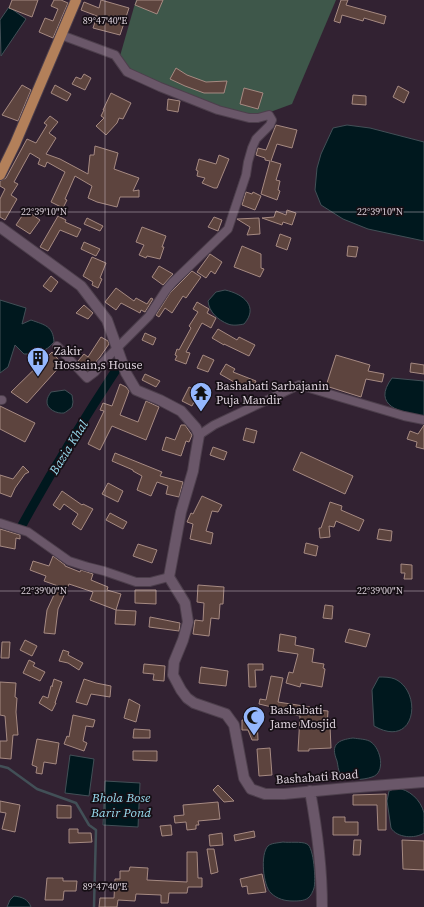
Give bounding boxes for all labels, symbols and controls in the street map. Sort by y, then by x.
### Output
text: 89°47'40"E [83,14,127,27]
text: 22°39'10"N [21,205,67,218]
text: 22°39'10"N [357,205,403,218]
place label: Zakir Hossain,s House [54,343,143,373]
building icon: Zakir Hossain,s House [25,345,51,378]
place label: Bashabati Sarbajanin Puja Mandir [216,378,329,408]
temple icon: Bashabati Sarbajanin Puja Mandir [188,380,214,413]
water label: Bazia Khal [45,417,92,478]
text: 22°39'00"N [21,584,67,597]
text: 22°39'00"N [357,584,403,597]
place label: Bashabati Jame Mosjid [269,702,336,732]
mosque icon: Bashabati Jame Mosjid [241,704,267,737]
street label: Bashabati Road [275,766,359,788]
water label: Bhola Bose Barir Pond [90,789,151,821]
text: 89°47'40"E [83,880,127,893]

